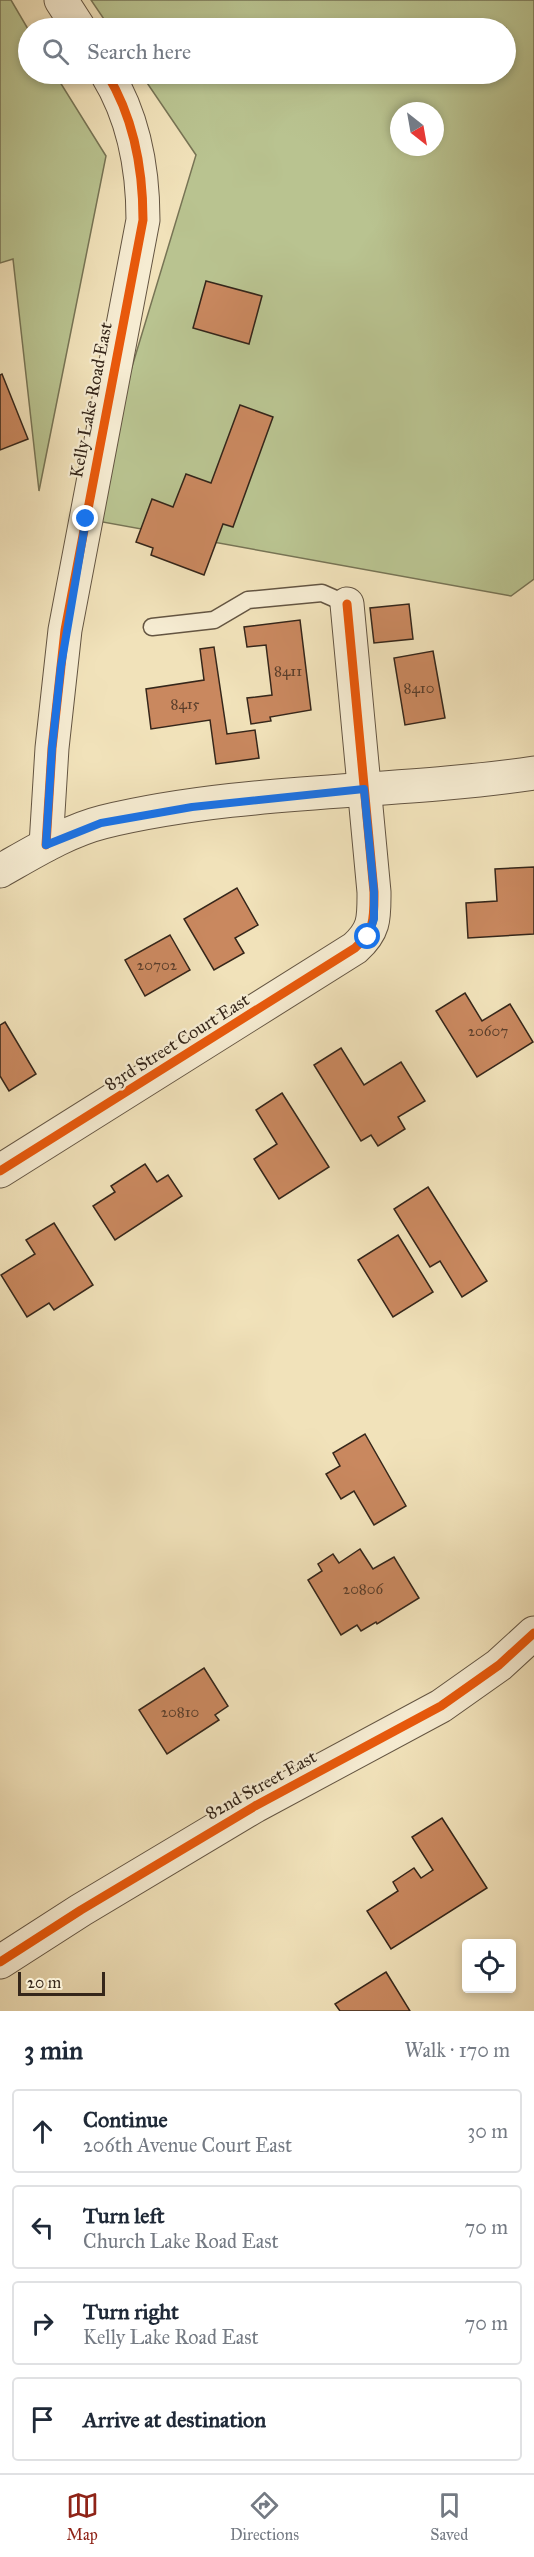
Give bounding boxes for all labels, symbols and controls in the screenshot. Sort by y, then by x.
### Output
search box [18,18,516,84]
icon: search [39,35,72,68]
text: Search here [87,38,191,65]
north arrow [390,102,444,156]
street label: Kelly Lake Road East [65,320,117,480]
route end [72,505,98,531]
house number: 8411 [274,662,302,680]
house number: 8410 [404,679,434,697]
house number: 8415 [170,695,200,713]
route start [354,923,380,949]
house number: 20702 [137,956,178,974]
street label: 83rd Street Court East [101,988,254,1095]
house number: 20607 [468,1022,508,1040]
house number: 20806 [343,1580,385,1598]
house number: 20810 [161,1703,199,1721]
street label: 82nd Street East [202,1745,321,1824]
map controls [462,1939,516,1993]
button: locate [462,1939,516,1993]
scale bar [18,1969,105,1996]
text: 20 m [27,1973,61,1992]
text: 3 min [24,2034,83,2066]
text: Walk · 170 m [405,2038,510,2062]
text: Continue [83,2106,168,2133]
icon: ahead [26,2115,59,2148]
text: 30 m [467,2119,508,2143]
text: 206th Avenue Court East [83,2133,292,2157]
text: Turn left [83,2202,165,2229]
icon: left [26,2211,59,2244]
text: 70 m [465,2215,508,2239]
text: Church Lake Road East [83,2229,279,2253]
text: Turn right [83,2298,179,2325]
icon: right [26,2307,59,2340]
text: 70 m [465,2311,508,2335]
text: Kelly Lake Road East [83,2325,259,2349]
icon: arrive [26,2403,59,2436]
text: Arrive at destination [83,2406,266,2433]
tab: Map [66,2489,99,2544]
tab: Directions [230,2489,299,2544]
tab: Saved [430,2489,468,2544]

